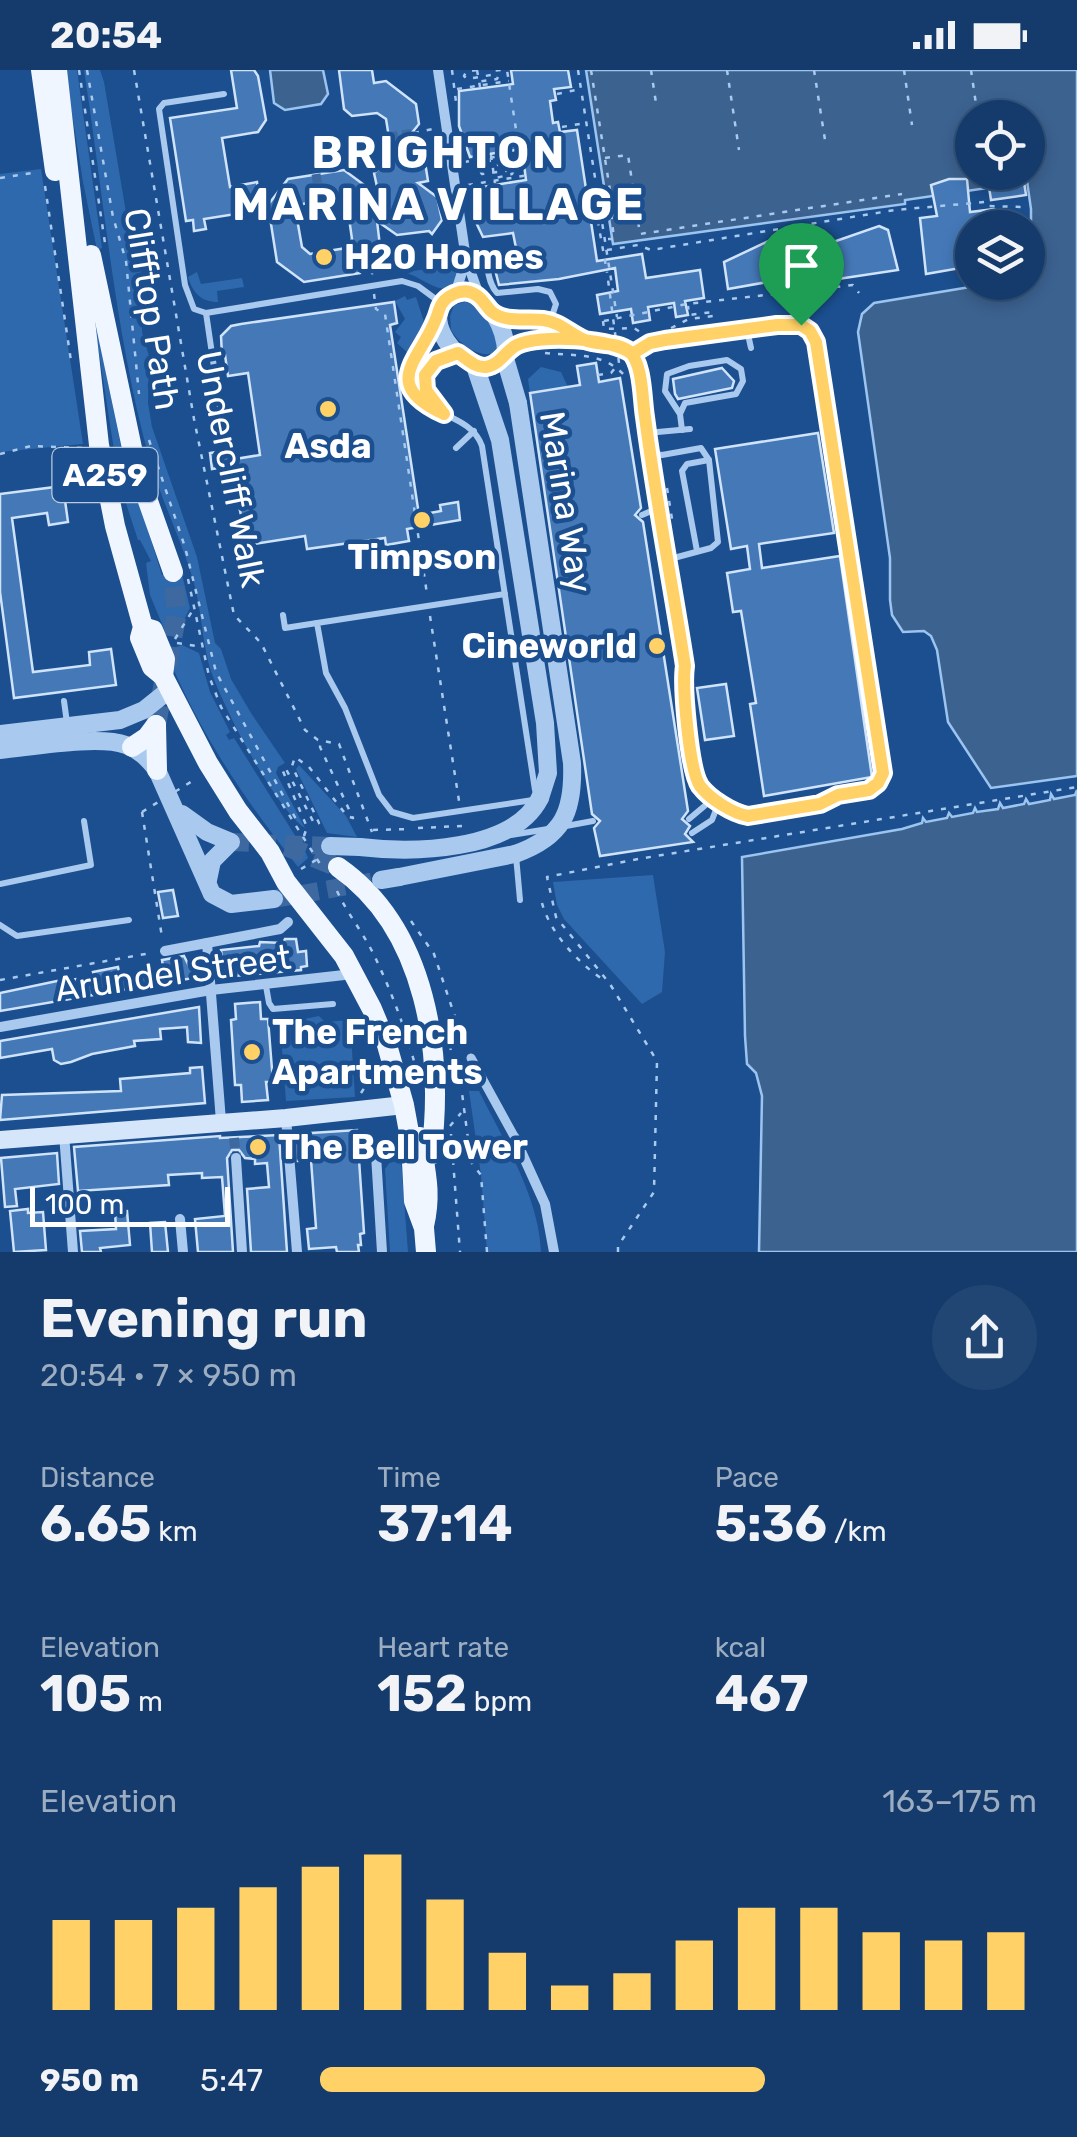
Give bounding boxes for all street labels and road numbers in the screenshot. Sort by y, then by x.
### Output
street label: Clifftop Path [115,205,189,413]
street label: Undercliff Walk [187,347,275,591]
street label: Marina Way [531,408,601,596]
road number: A259 [52,448,158,502]
street label: Arundel Street [52,936,294,1010]

